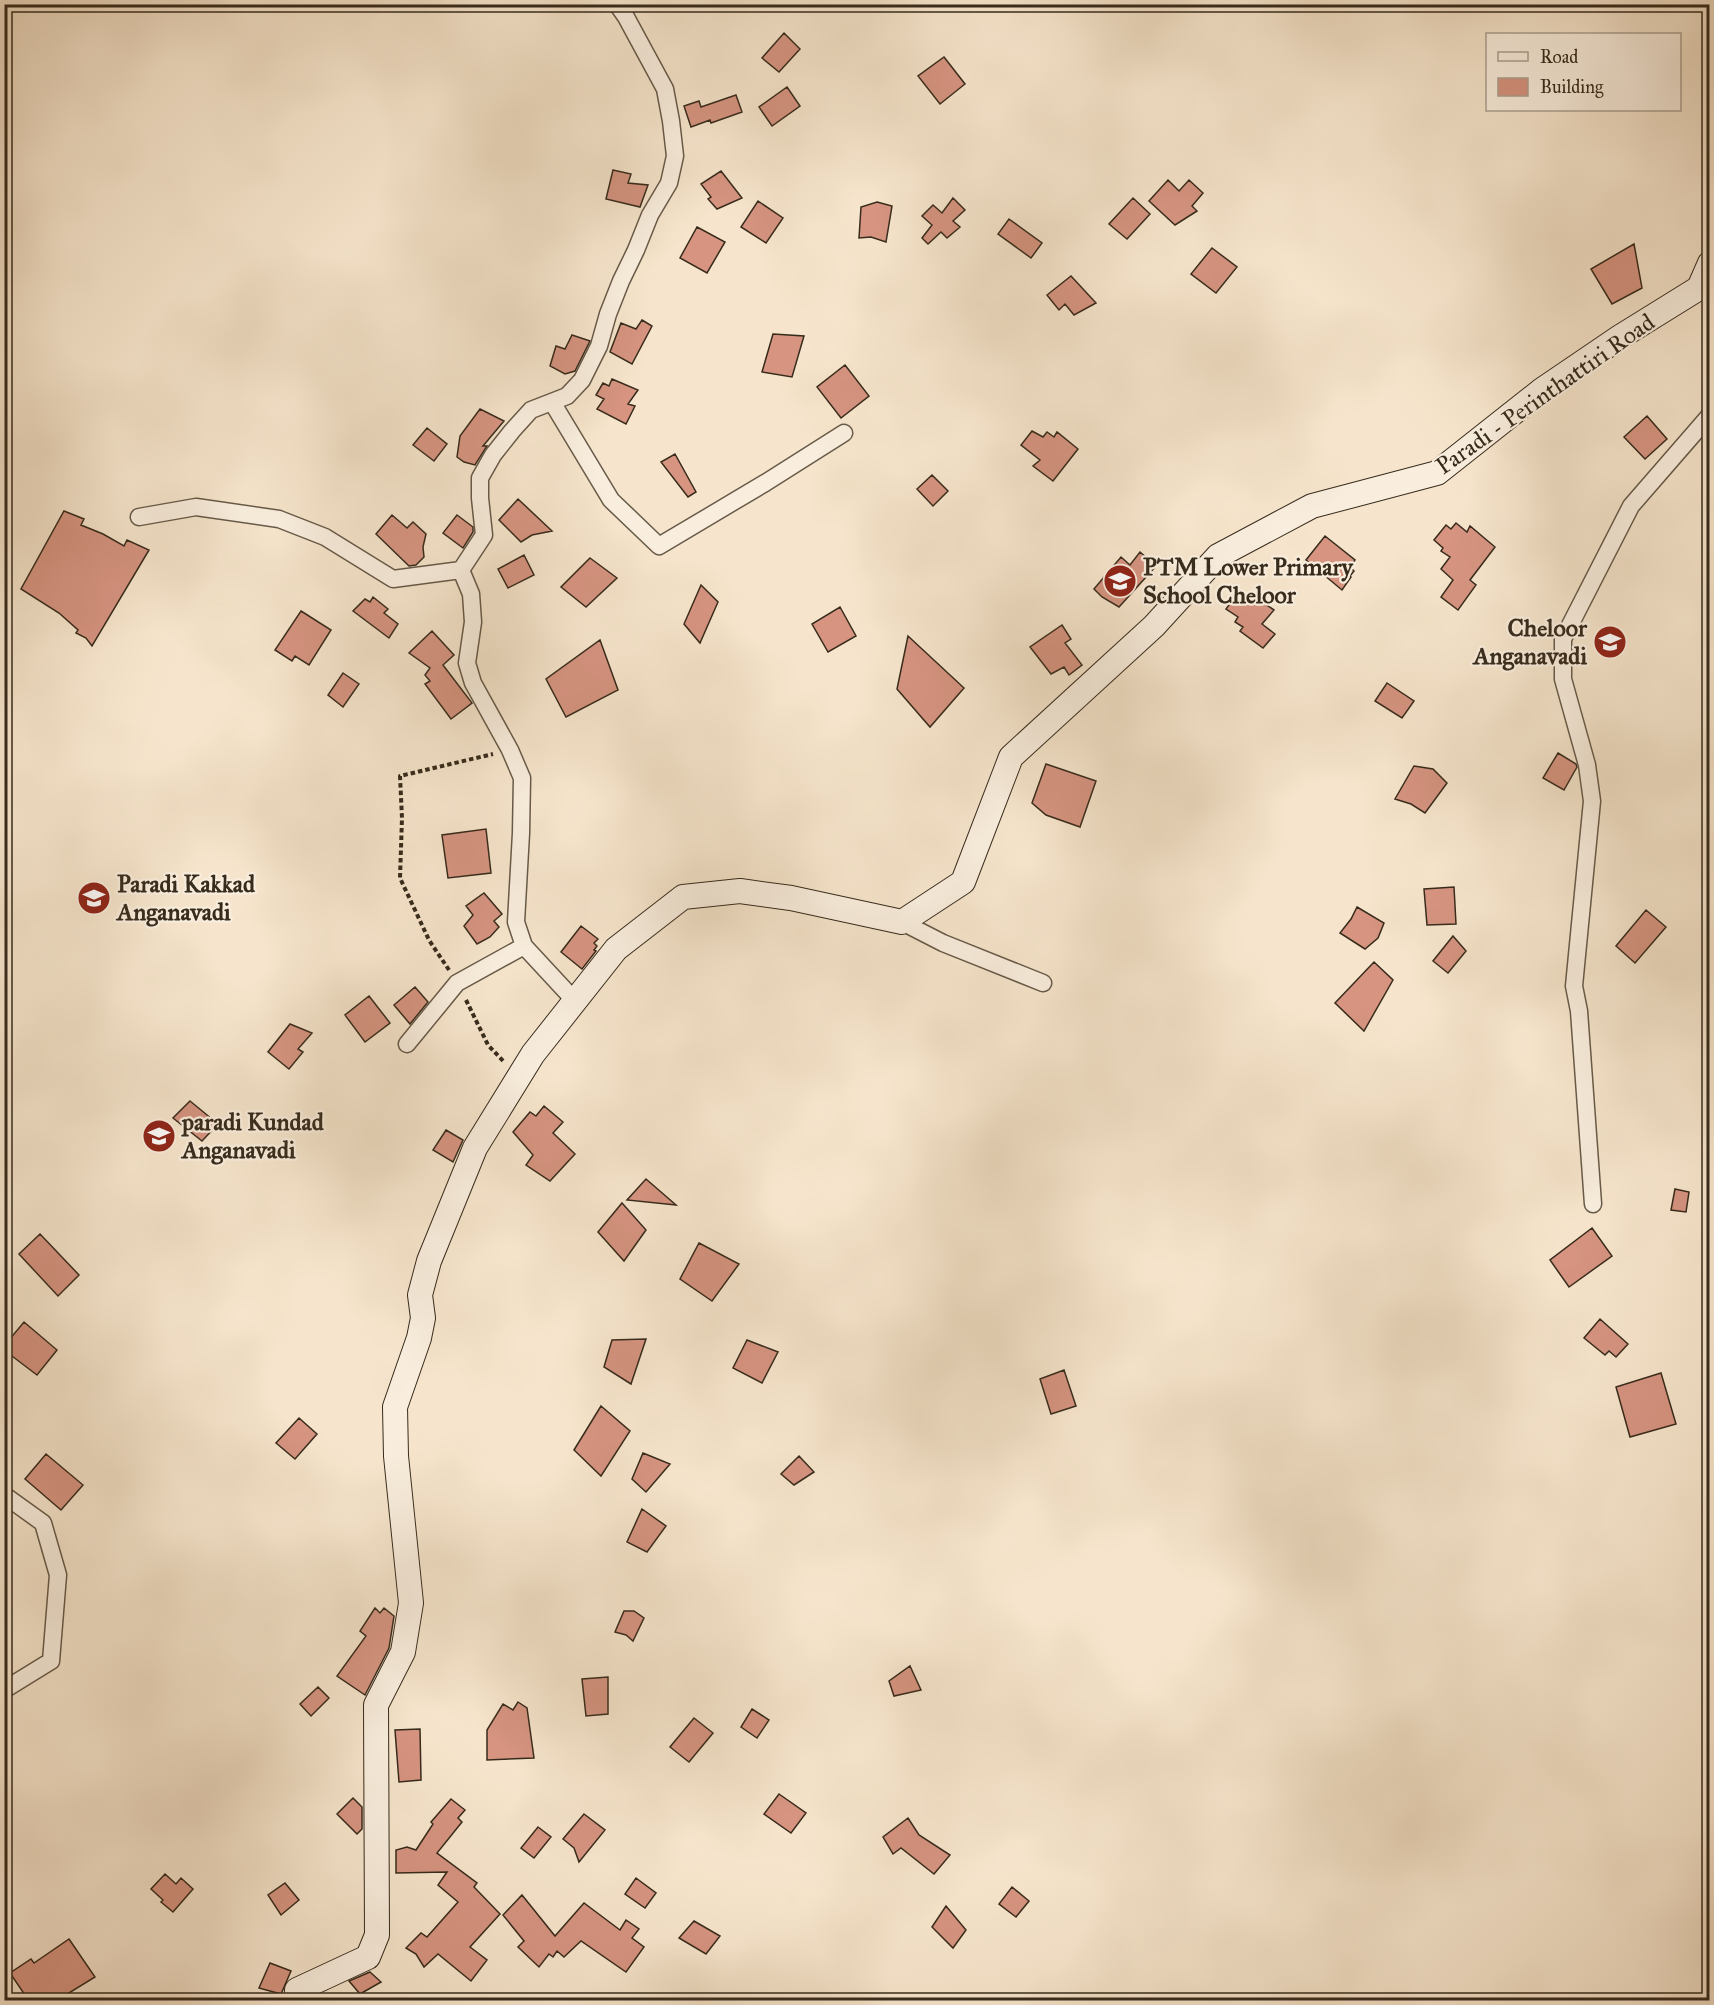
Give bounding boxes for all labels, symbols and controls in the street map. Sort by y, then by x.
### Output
legend [1486,33,1681,111]
text: Road [1540,46,1578,68]
text: Building [1540,76,1604,99]
street label: Paradi - Perinthattiri Road [1430,307,1660,481]
place label: PTM Lower Primary School Cheloor [1143,552,1355,610]
school or university icon: PTM Lower Primary School Cheloor [1102,563,1138,599]
place label: Cheloor Anganavadi [1471,613,1588,671]
school or university icon: Cheloor Anganavadi [1592,624,1628,660]
place label: Paradi Kakkad Anganavadi [115,869,256,927]
school or university icon: Paradi Kakkad Anganavadi [76,880,112,916]
place label: paradi Kundad Anganavadi [180,1107,325,1165]
school or university icon: paradi Kundad Anganavadi [141,1118,177,1154]

